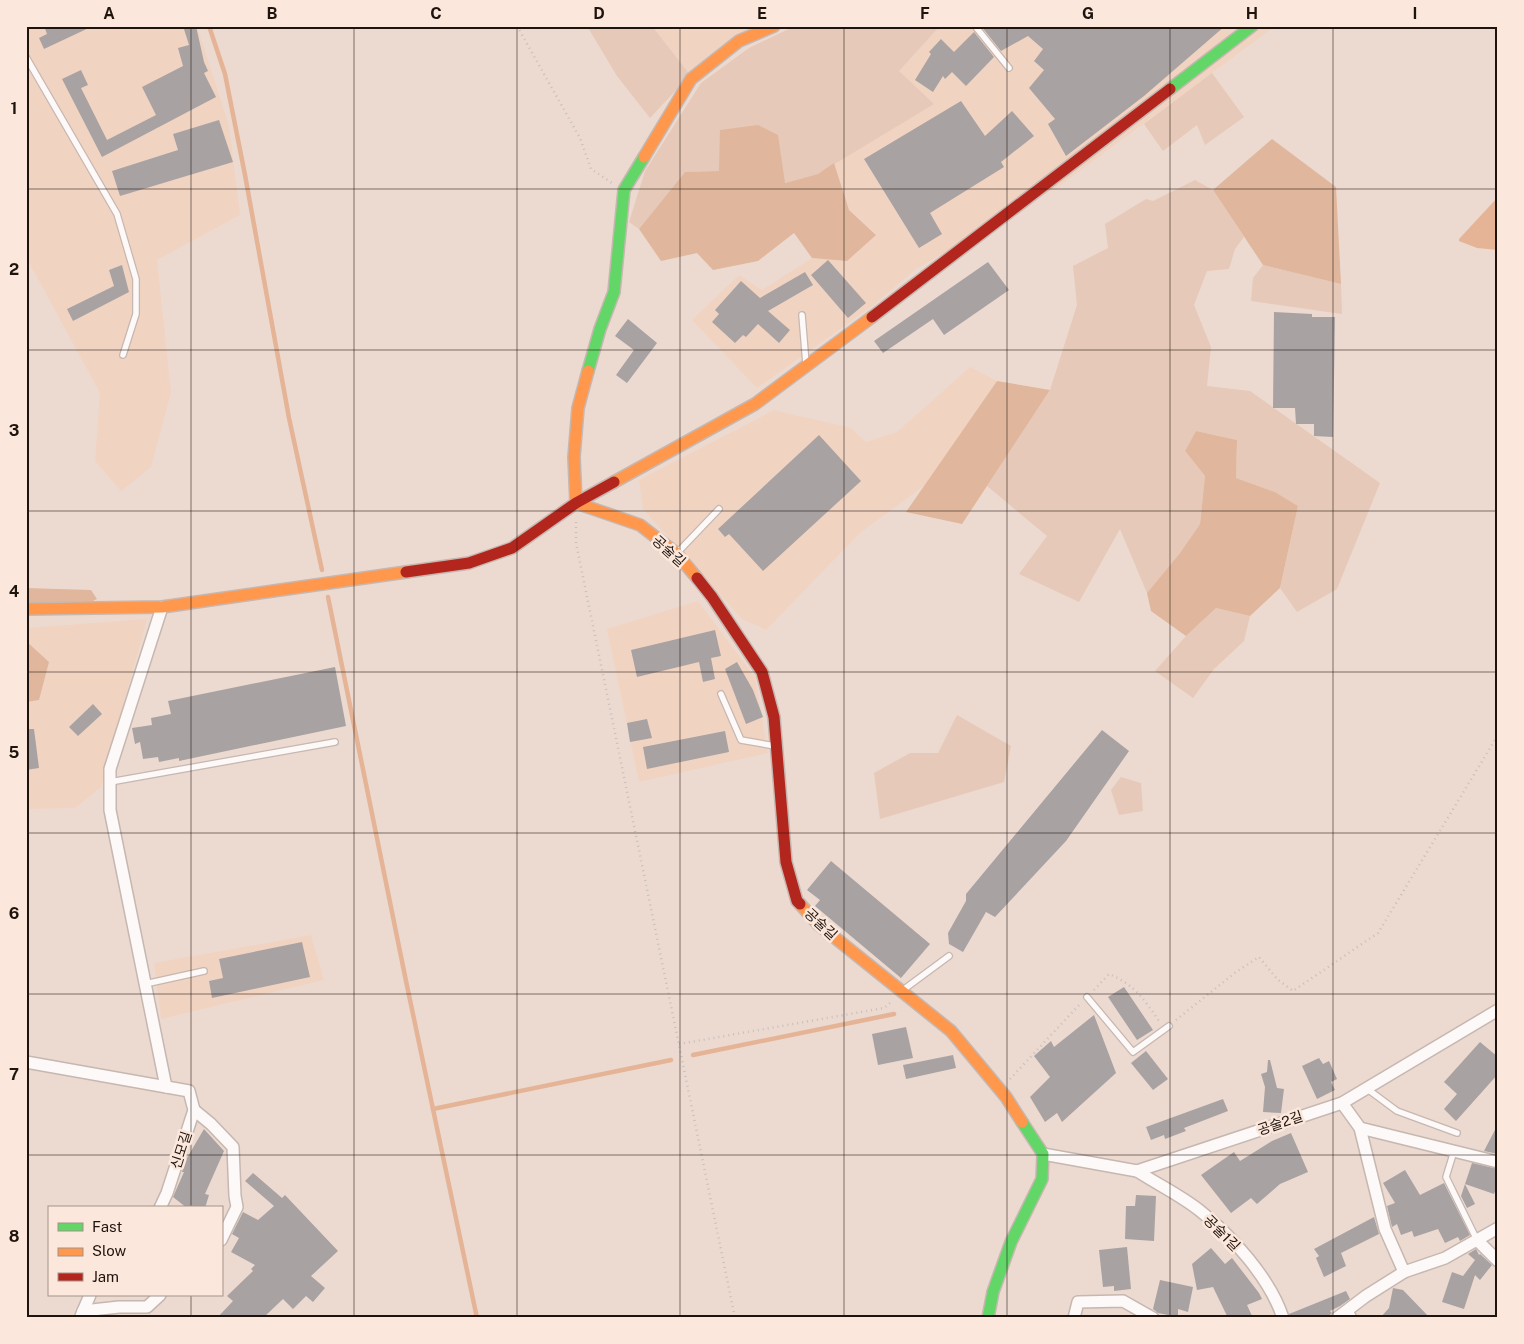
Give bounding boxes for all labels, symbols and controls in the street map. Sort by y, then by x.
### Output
text: A [103,4,115,23]
text: B [267,4,278,23]
text: C [430,4,442,23]
text: D [593,4,605,23]
text: E [757,4,767,23]
text: F [920,4,930,23]
text: G [1082,4,1094,23]
text: H [1246,4,1258,23]
text: I [1413,4,1417,23]
text: 1 [11,99,17,118]
text: 2 [9,260,19,279]
text: 3 [9,421,19,440]
street label: 공술길 [649,532,689,570]
text: 4 [9,582,20,601]
text: 5 [9,743,20,762]
text: 6 [9,904,19,923]
street label: 공술길 [801,905,841,943]
text: 7 [9,1065,19,1084]
street label: 공술2길 [1255,1108,1305,1138]
street label: 신모길 [167,1129,195,1171]
legend [48,1206,222,1296]
street label: 공술1길 [1201,1212,1243,1254]
text: Fast [92,1218,122,1235]
text: 8 [9,1227,20,1246]
text: Slow [92,1242,127,1259]
text: Jam [92,1268,119,1285]

